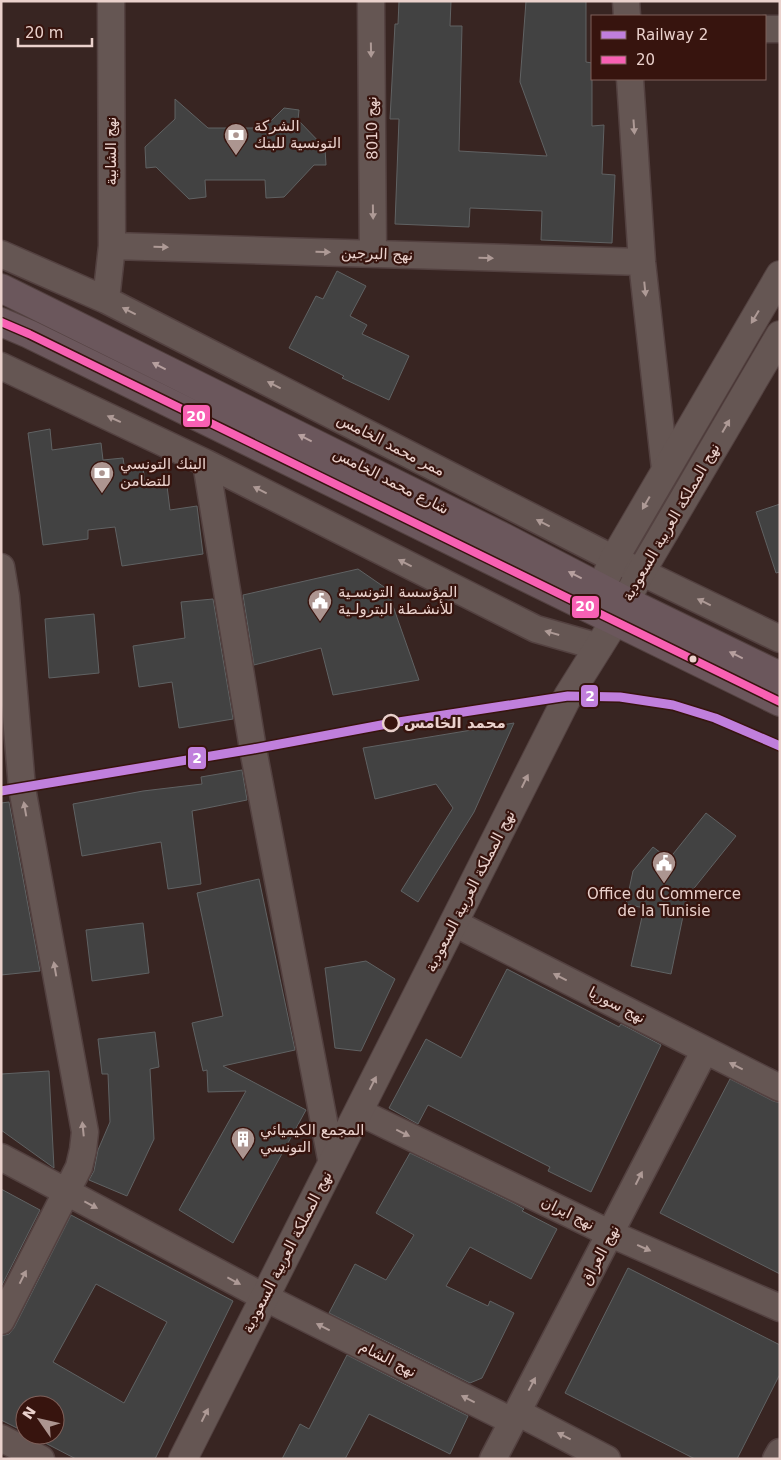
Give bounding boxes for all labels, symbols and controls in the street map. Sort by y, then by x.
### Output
scale bar [18,15,91,47]
legend [591,15,766,80]
text: 20 m [25,24,63,42]
text: Railway 2 [636,26,708,44]
one-way arrow [367,42,375,58]
text: 20 [636,51,655,69]
street label: نهج 8010 [362,96,382,160]
street label: نهج الشابية [102,117,120,185]
place label: الشركة التونسية للبنك [254,117,341,152]
one-way arrow [630,120,638,136]
bank icon: الشركة التونسية للبنك [223,122,249,156]
one-way arrow [369,205,377,221]
one-way arrow [153,243,169,251]
street label: نهج البرجين [341,244,413,264]
one-way arrow [315,249,331,257]
one-way arrow [478,254,494,262]
one-way arrow [641,282,649,298]
one-way arrow [122,307,136,315]
one-way arrow [751,310,759,325]
one-way arrow [152,362,167,370]
one-way arrow [266,381,281,389]
line badge: 20 [182,404,211,428]
text: 20 [186,408,206,424]
street label: ممر محمد الخامس [334,410,448,480]
one-way arrow [107,415,121,423]
one-way arrow [722,420,731,433]
one-way arrow [298,434,312,442]
street label: نهج المملكة العربية السعودية [618,440,724,604]
street label: شارع محمد الخامس [330,444,452,518]
place label: البنك التونسي للتضامن [120,455,206,490]
bank icon: البنك التونسي للتضامن [89,460,115,494]
one-way arrow [253,486,268,494]
one-way arrow [642,495,650,510]
one-way arrow [536,519,550,527]
one-way arrow [398,559,413,567]
one-way arrow [568,571,582,579]
place label: المؤسسة التونسـية للأنشـطة البترولـية [338,583,457,618]
public building icon: المؤسسة التونسـية للأنشـطة البترولـية [307,588,333,622]
line badge: 20 [571,595,600,619]
text: 20 [575,598,595,614]
one-way arrow [697,598,712,607]
one-way arrow [544,629,559,637]
one-way arrow [729,651,743,659]
unlabelled marker [688,654,698,664]
line badge: 2 [580,684,599,708]
text: 2 [585,688,595,704]
marker: محمد الخامس [382,714,400,732]
place label: محمد الخامس [404,714,506,732]
line badge: 2 [187,746,207,770]
text: 2 [192,750,202,766]
one-way arrow [521,774,529,789]
one-way arrow [21,801,29,817]
street label: نهج المملكة العربية السعودية [421,807,519,975]
public building icon: Office du Commerce de la Tunisie [651,850,677,884]
place label: Office du Commerce de la Tunisie [587,885,741,920]
one-way arrow [50,960,58,976]
one-way arrow [553,973,567,981]
street label: نهج سوريا [585,983,649,1027]
one-way arrow [729,1062,744,1070]
one-way arrow [369,1076,377,1090]
one-way arrow [79,1120,87,1136]
place label: المجمع الكيميائي التونسي [260,1121,365,1157]
building icon: المجمع الكيميائي التونسي [230,1126,256,1160]
one-way arrow [396,1129,410,1137]
street label: نهج المملكة العربية السعودية [238,1168,336,1336]
one-way arrow [635,1171,643,1186]
street label: نهج ايران [538,1192,598,1234]
one-way arrow [83,1201,98,1209]
street label: نهج العراق [577,1222,623,1288]
one-way arrow [637,1245,651,1253]
one-way arrow [19,1270,27,1285]
one-way arrow [227,1277,241,1285]
one-way arrow [316,1323,330,1331]
street label: نهج الشام [357,1337,419,1381]
one-way arrow [528,1377,536,1392]
north arrow [15,1395,65,1445]
one-way arrow [461,1395,475,1403]
text: N [19,1403,39,1422]
one-way arrow [201,1408,209,1422]
one-way arrow [556,1432,571,1440]

